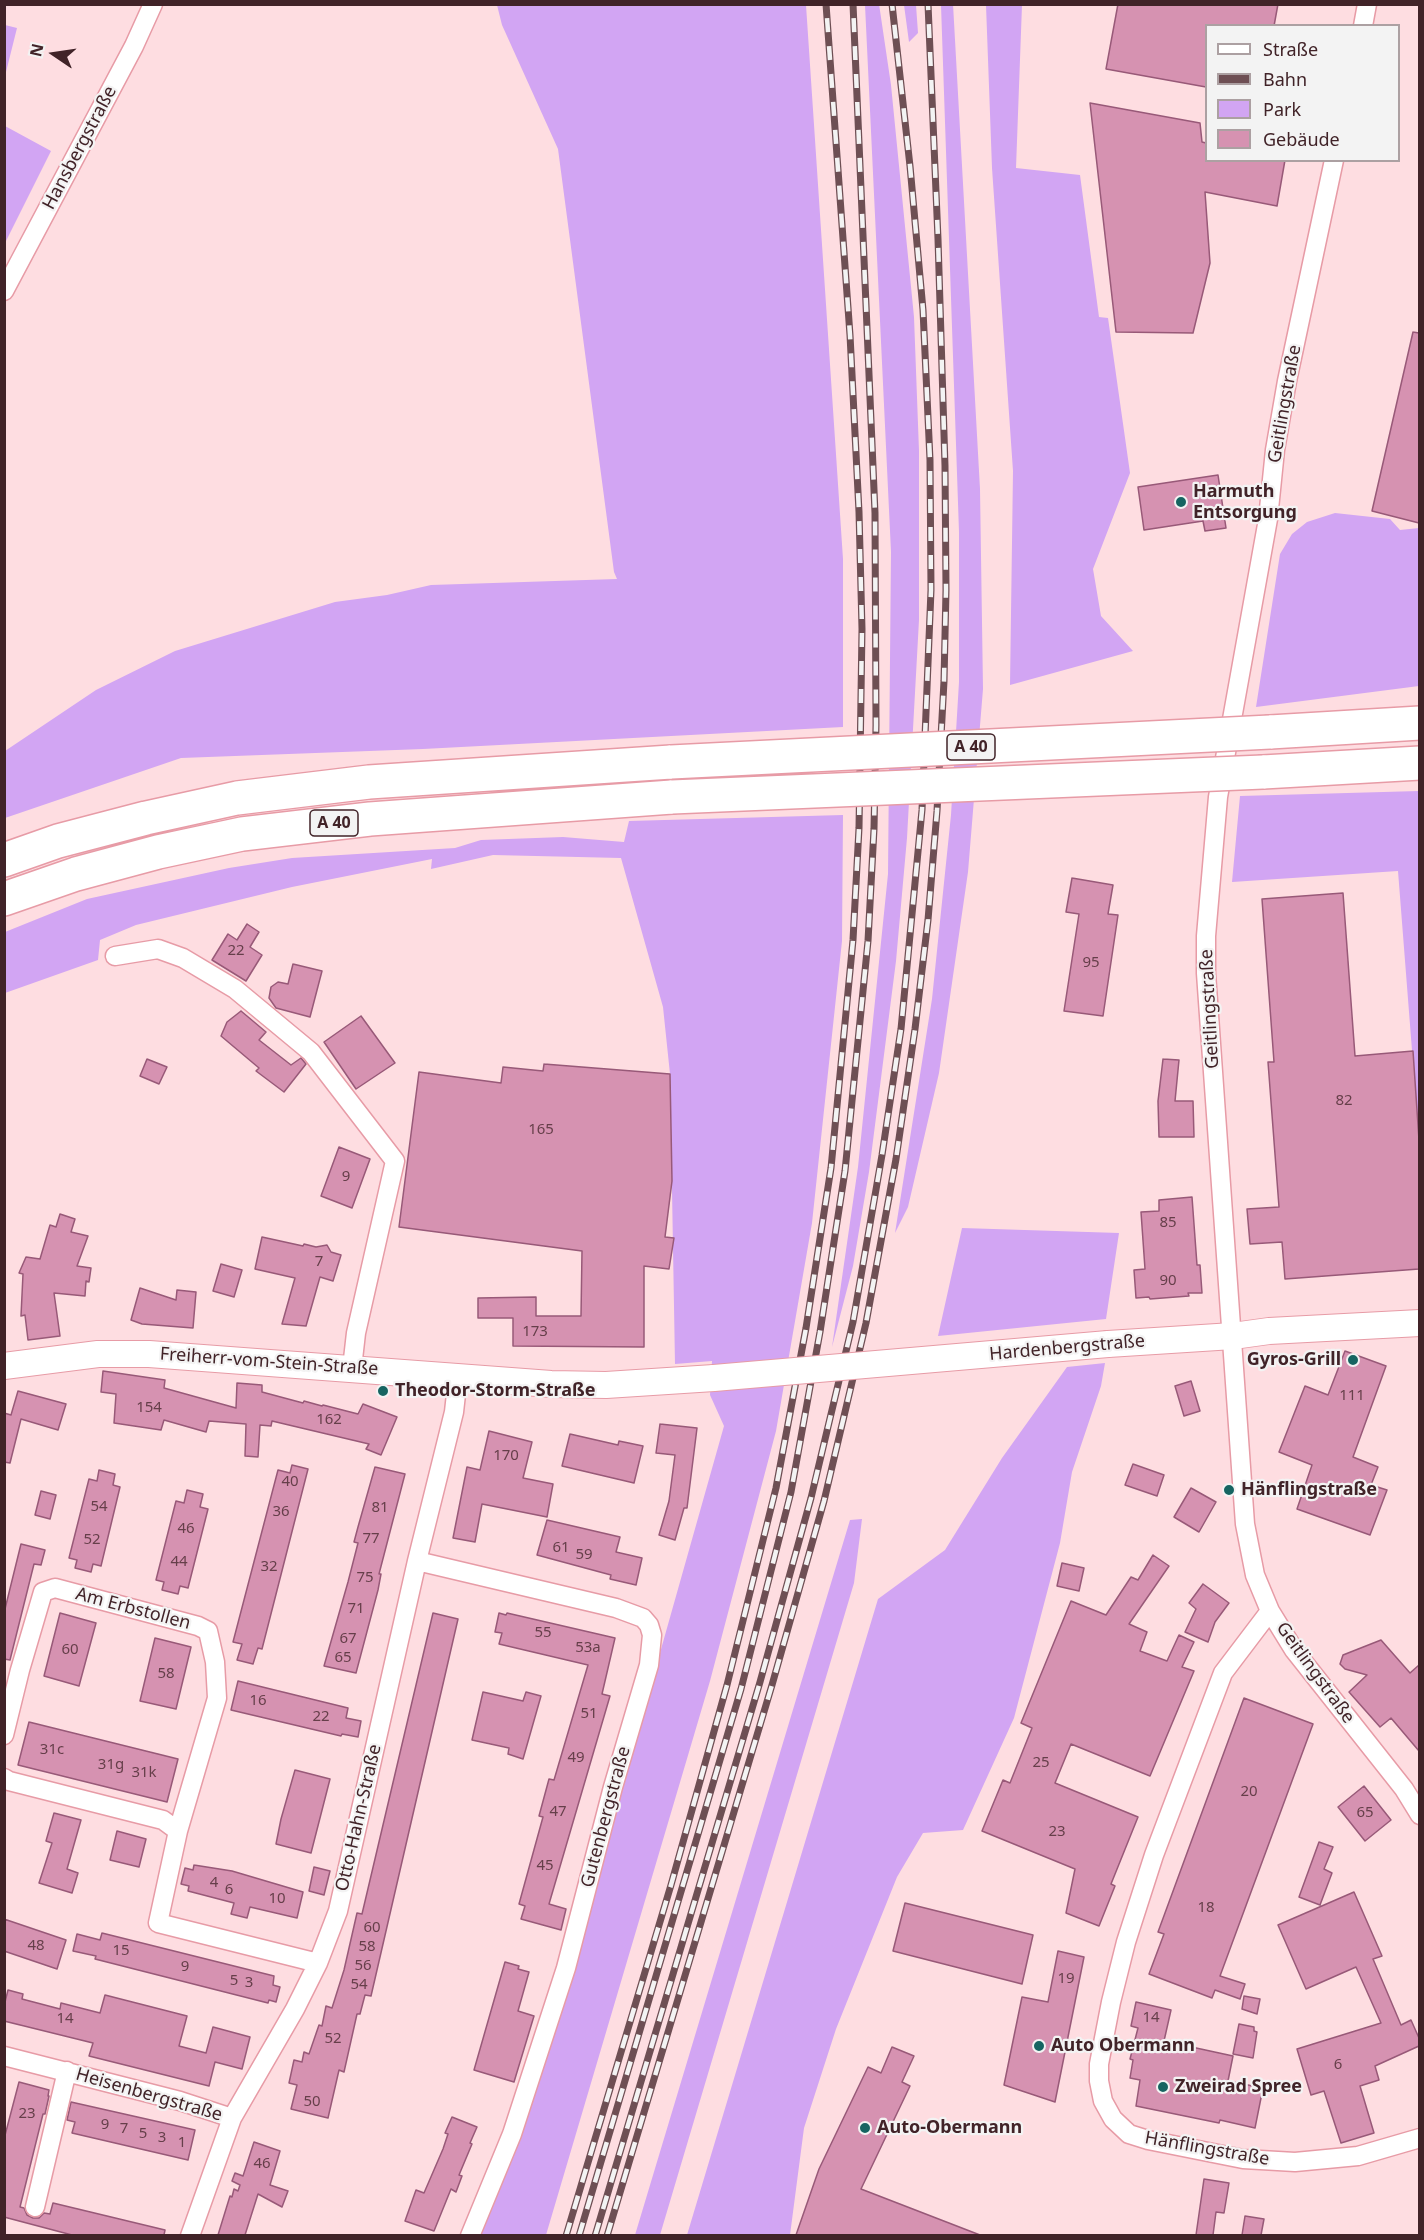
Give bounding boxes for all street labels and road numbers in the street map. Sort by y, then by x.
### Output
street label: Hansbergstraße [38,83,122,213]
street label: Geitlingstraße [1264,343,1306,465]
road number: A 40 [947,734,995,760]
road number: A 40 [310,810,358,836]
street label: Geitlingstraße [1196,949,1224,1069]
street label: Hardenbergstraße [988,1330,1146,1366]
street label: Freiherr-vom-Stein-Straße [159,1344,379,1380]
street label: Am Erbstollen [73,1583,193,1635]
street label: Geitlingstraße [1271,1618,1359,1728]
street label: Otto-Hahn-Straße [332,1742,386,1894]
street label: Gutenbergstraße [577,1744,635,1890]
street label: Heisenbergstraße [73,2064,225,2126]
street label: Hänflingstraße [1143,2127,1271,2171]

